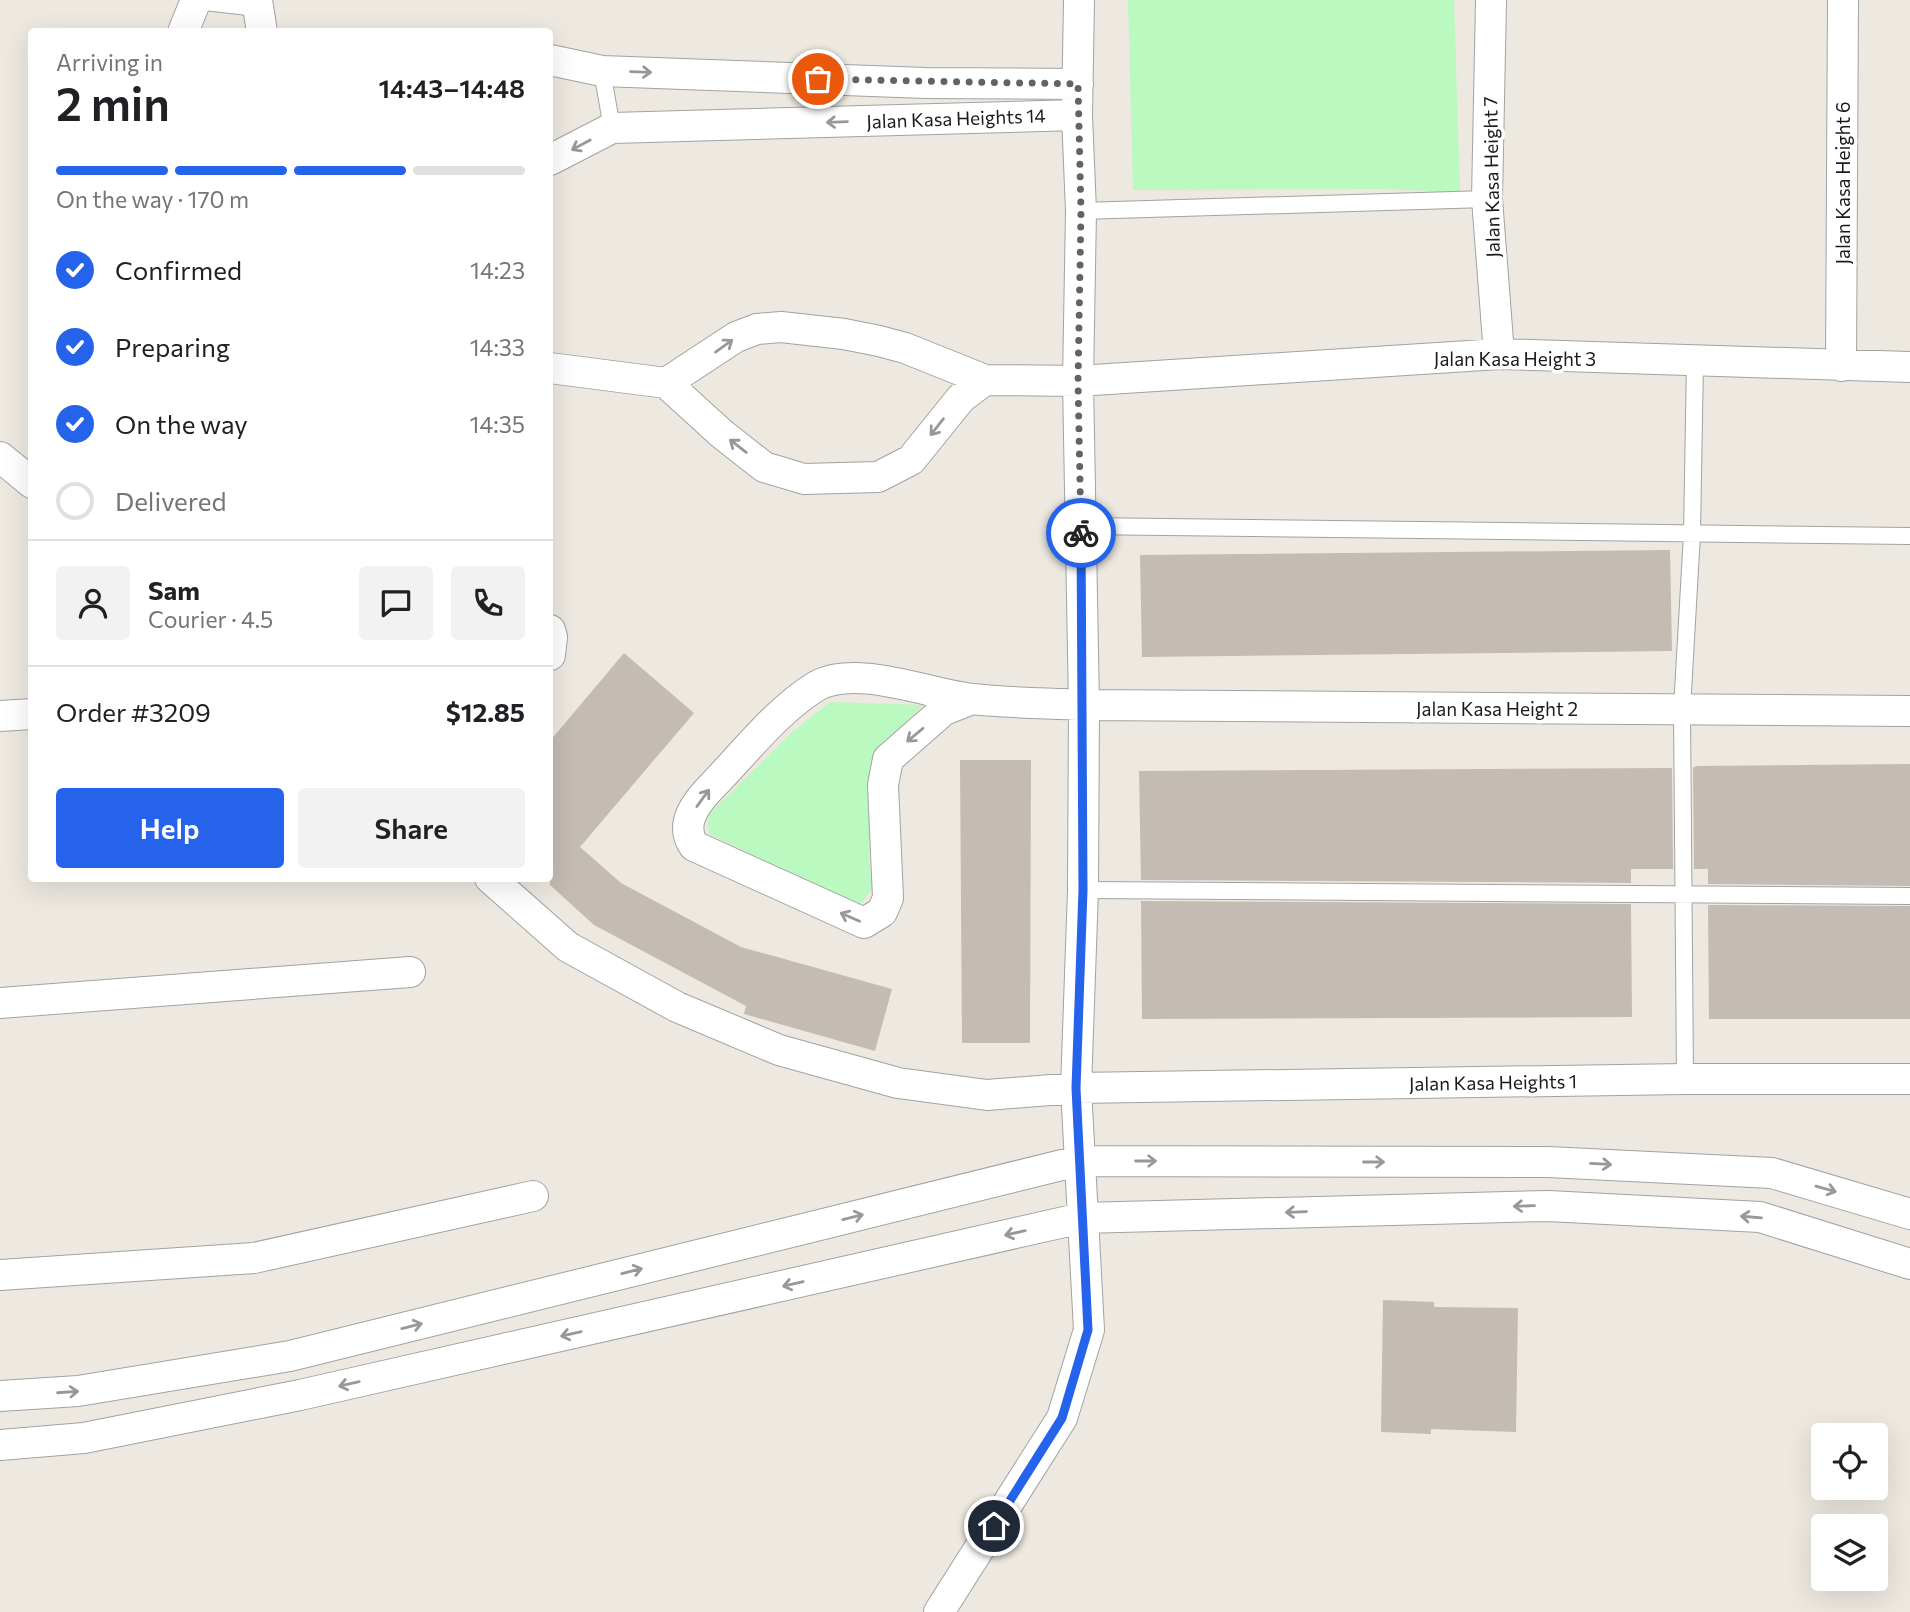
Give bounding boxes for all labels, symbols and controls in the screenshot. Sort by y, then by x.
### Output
text: Arriving in [56,48,163,76]
pin [788,49,848,109]
icon: bag [799,60,837,98]
one-way arrow [629,66,652,79]
text: 14:43–14:48 [379,72,525,103]
text: 2 min [56,74,170,130]
street label: Jalan Kasa Height 7 [1478,96,1504,258]
street label: Jalan Kasa Height 6 [1831,102,1854,264]
street label: Jalan Kasa Heights 14 [866,103,1046,133]
one-way arrow [826,115,849,128]
one-way arrow [572,139,592,153]
text: On the way · 170 m [56,185,249,213]
icon: check [56,251,94,289]
text: Confirmed [115,254,242,285]
text: 14:23 [470,256,525,284]
icon: check [56,328,94,366]
text: Preparing [115,331,230,362]
text: 14:33 [470,333,525,361]
one-way arrow [714,339,733,353]
street label: Jalan Kasa Height 3 [1434,347,1596,370]
icon: check [56,405,94,443]
text: On the way [115,408,248,439]
text: 14:35 [470,410,525,438]
one-way arrow [929,418,945,436]
one-way arrow [729,439,748,454]
text: Delivered [115,485,226,516]
courier [1046,498,1116,568]
icon: bike [1062,514,1100,552]
button: person [56,566,130,640]
button: chat [359,566,433,640]
button: phone [451,566,525,640]
text: Sam [148,574,200,605]
text: Courier · 4.5 [148,605,273,633]
text: Order #3209 [56,696,211,727]
text: $12.85 [446,696,525,727]
street label: Jalan Kasa Height 2 [1416,697,1578,720]
one-way arrow [906,727,924,743]
button: Help [56,788,284,868]
button: Share [298,788,525,868]
one-way arrow [696,789,710,808]
one-way arrow [840,910,861,923]
street label: Jalan Kasa Heights 1 [1409,1069,1577,1095]
one-way arrow [1134,1154,1157,1168]
one-way arrow [1362,1155,1385,1169]
one-way arrow [1589,1158,1612,1171]
one-way arrow [1815,1184,1837,1197]
one-way arrow [1512,1200,1535,1213]
one-way arrow [1285,1206,1308,1219]
one-way arrow [841,1210,864,1223]
one-way arrow [1740,1210,1762,1223]
one-way arrow [1004,1227,1027,1241]
one-way arrow [620,1264,643,1277]
one-way arrow [782,1278,805,1291]
one-way arrow [400,1319,422,1332]
one-way arrow [560,1328,583,1341]
one-way arrow [339,1379,361,1392]
one-way arrow [56,1385,79,1398]
map controls [1811,1423,1888,1591]
button: locate [1811,1423,1888,1500]
pin [964,1496,1024,1556]
icon: home [975,1507,1013,1545]
button: layers [1811,1514,1888,1591]

